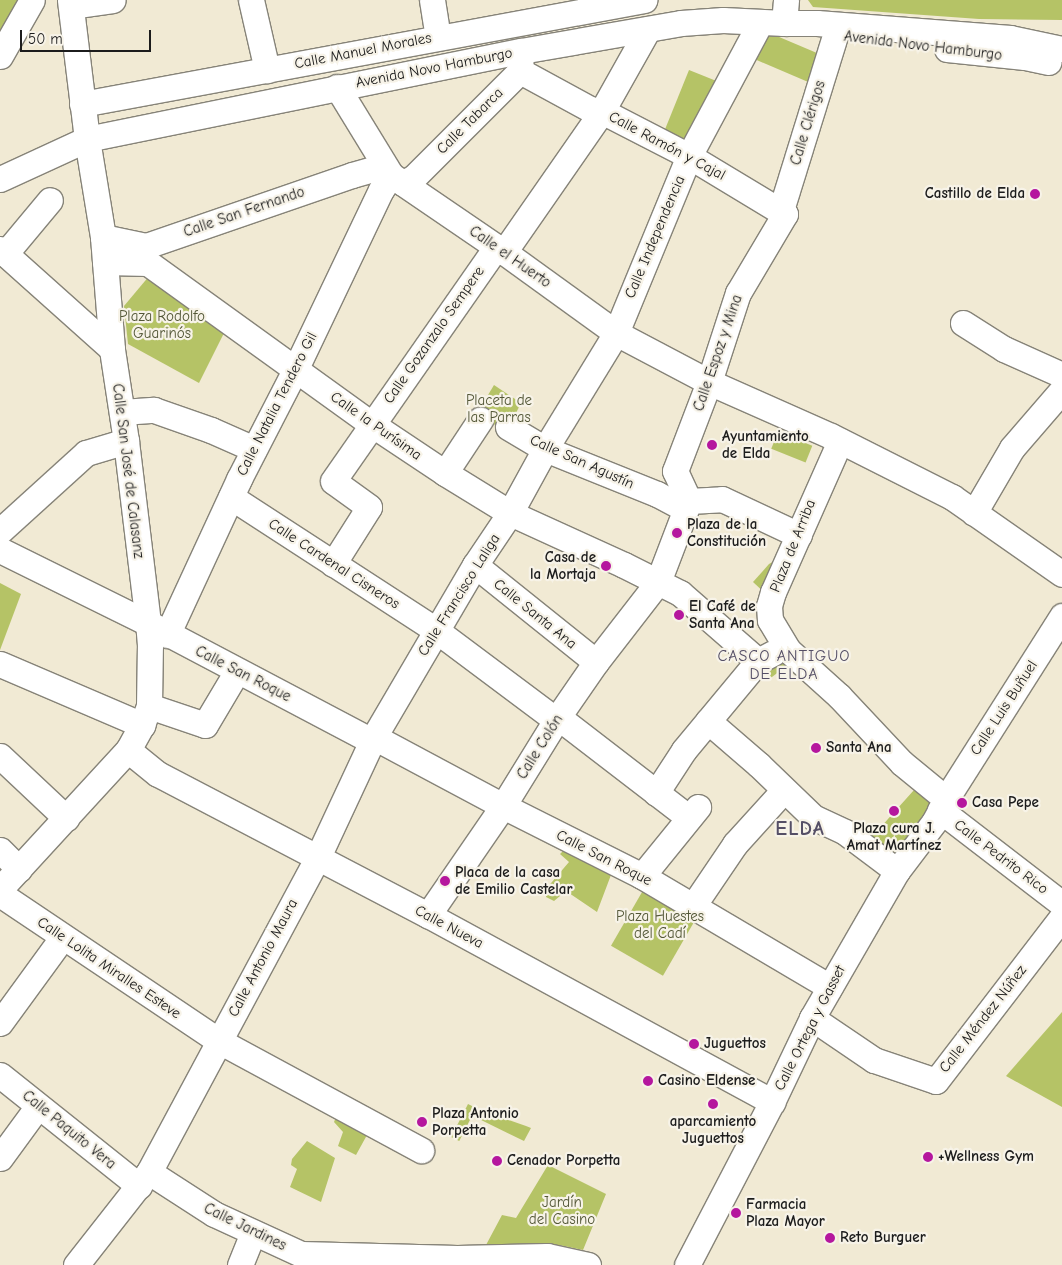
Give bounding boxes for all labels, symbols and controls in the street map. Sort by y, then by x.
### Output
scale bar [22,20,154,52]
street label: Avenida Novo Hamburgo [843,27,1003,65]
street label: Calle Manuel Morales [293,29,433,73]
text: 50 m [28,30,63,48]
street label: Avenida Novo Hamburgo [354,44,514,92]
street label: Calle Clérigos [787,79,829,167]
street label: Calle Tabarca [433,84,507,158]
street label: Calle Ramón y Cajal [606,108,728,184]
street label: Calle Independencia [621,173,689,301]
street label: Calle San Fernando [181,183,307,241]
place label: Castillo de Elda [925,185,1025,203]
marker: Castillo de Elda [1029,188,1041,200]
street label: Calle el Huerto [466,222,554,292]
street label: Calle Gozanzalo Sempere [380,263,488,407]
street label: Calle Espoz y Mina [690,292,746,414]
park label: Plaza Rodolfo Guarinós [119,307,205,342]
street label: Calle Natalia Tendero Gil [233,329,321,479]
street label: Calle San José de Calasanz [108,383,148,559]
street label: Calle la Purísima [327,388,425,464]
park label: Placeta de las Parras [466,391,532,426]
place label: Ayuntamiento de Elda [722,427,809,462]
street label: Calle San Agustín [527,431,637,493]
marker: Ayuntamiento de Elda [706,439,718,451]
street label: Plaza de Arriba [766,497,820,595]
street label: Calle Cardenal Cisneros [265,515,403,613]
place label: Plaza de la Constitución [687,515,766,550]
marker: Plaza de la Constitución [671,527,683,539]
street label: Calle Francisco Laliga [414,531,504,659]
place label: Casa de la Mortaja [530,548,596,583]
marker: Casa de la Mortaja [600,560,612,572]
street label: Calle Santa Ana [490,575,580,653]
place label: El Café de Santa Ana [689,597,756,632]
marker: El Café de Santa Ana [673,609,685,621]
street label: Calle San Roque [192,642,294,706]
district label: CASCO ANTIGUO DE ELDA [716,646,852,684]
street label: Calle Luis Buñuel [967,657,1041,759]
street label: Calle Colón [513,711,567,783]
place label: Santa Ana [826,739,892,757]
marker: Santa Ana [810,742,822,754]
place label: Casa Pepe [972,794,1039,812]
marker: Casa Pepe [956,797,968,809]
marker: Plaza cura J. Amat Martínez [888,805,900,817]
district label: ELDA [775,816,825,840]
street label: Calle Pedrito Rico [950,816,1052,898]
place label: Plaza cura J. Amat Martínez [847,819,941,854]
street label: Calle San Roque [553,826,655,890]
place label: Placa de la casa de Emilio Castelar [455,863,572,898]
marker: Placa de la casa de Emilio Castelar [439,875,451,887]
street label: Calle Antonio Maura [224,896,302,1020]
street label: Calle Nueva [412,901,486,953]
park label: Plaza Huestes del Cadí [616,907,704,942]
street label: Calle Lolita Miralles Esteve [34,913,184,1023]
street label: Calle Ortega y Gasset [771,962,849,1094]
street label: Calle Méndez Núñez [936,962,1030,1076]
place label: Juguettos [704,1035,766,1053]
marker: Juguettos [688,1038,700,1050]
place label: Casino Eldense [658,1072,755,1090]
marker: Casino Eldense [642,1075,654,1087]
street label: Calle Paquito Vera [19,1087,119,1173]
marker: aparcamiento Juguettos [707,1098,719,1110]
place label: Plaza Antonio Porpetta [432,1104,519,1139]
place label: aparcamiento Juguettos [670,1112,756,1147]
marker: Plaza Antonio Porpetta [416,1116,428,1128]
place label: +Wellness Gym [938,1148,1034,1166]
marker: +Wellness Gym [922,1151,934,1163]
place label: Cenador Porpetta [507,1152,620,1170]
marker: Cenador Porpetta [491,1155,503,1167]
park label: Jardín del Casino [529,1193,595,1228]
place label: Farmacia Plaza Mayor [746,1195,825,1230]
street label: Calle Jardines [201,1199,289,1255]
marker: Farmacia Plaza Mayor [730,1207,742,1219]
place label: Reto Burguer [840,1229,926,1247]
marker: Reto Burguer [824,1232,836,1244]

